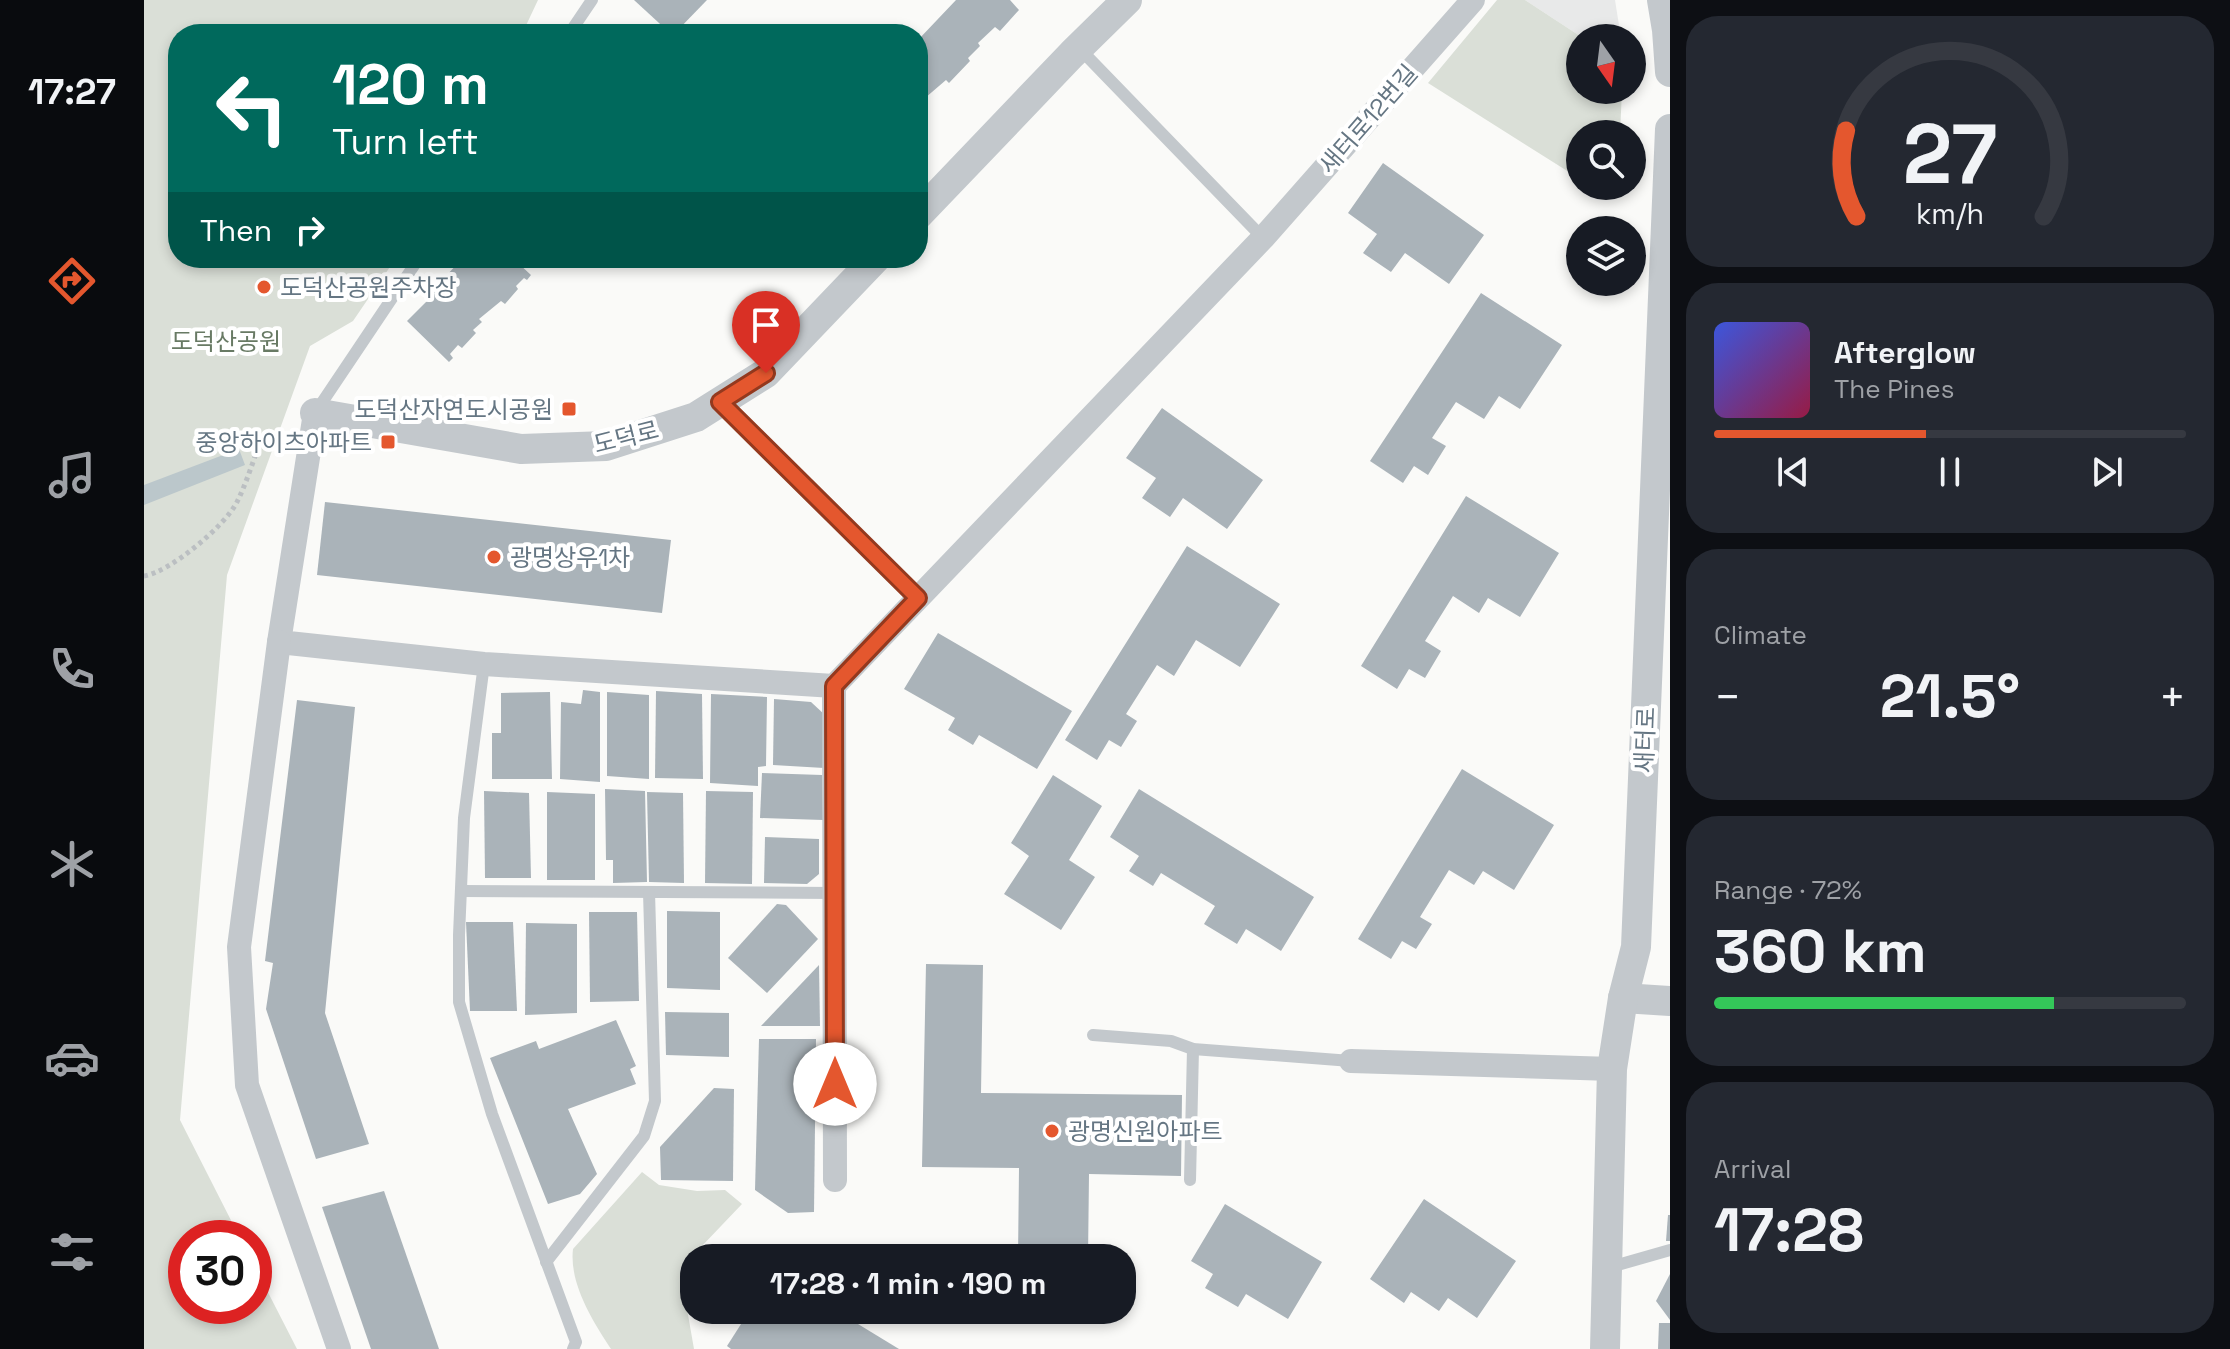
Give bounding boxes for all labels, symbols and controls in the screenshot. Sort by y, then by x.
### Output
north arrow [1566,24,1646,104]
map controls [1566,24,1646,296]
text: 120 m [332,49,489,120]
icon: left [200,56,304,160]
street label: 새터로12번길 [1312,58,1424,180]
text: 17:27 [28,69,116,115]
text: 27 [1903,101,1997,207]
text: Turn left [332,119,479,165]
button: search [1566,120,1646,200]
text: km/h [1916,196,1984,232]
icon: right [288,208,332,252]
text: Then [200,211,272,250]
button: layers [1566,216,1646,296]
icon: directions [44,253,100,309]
place label: 도덕산공원주차장 [280,272,457,303]
marker: 도덕산공원주차장 [255,278,273,296]
pin [732,291,800,373]
icon: arrive [744,303,788,347]
park label: 도덕산공원 [171,326,281,357]
text: Afterglow [1834,333,1976,372]
text: The Pines [1834,372,1954,406]
place label: 도덕산자연도시공원 [354,394,553,425]
marker: 도덕산자연도시공원 [560,400,578,418]
street label: 도덕로 [590,414,662,460]
place label: 중앙하이츠아파트 [195,427,372,458]
marker: 중앙하이츠아파트 [379,433,397,451]
icon: music [44,447,100,503]
icon: previous [1771,450,1815,494]
icon: pause [1928,450,1972,494]
icon: next [2085,450,2129,494]
place label: 광명상우1차 [510,542,630,573]
marker: 광명상우1차 [485,548,503,566]
text: Climate [1714,618,1807,652]
icon: phone [44,641,100,697]
text: 21.5° [1880,658,2020,735]
text: − [1714,669,1741,725]
text: + [2159,669,2186,725]
street label: 새터로 [1628,706,1662,774]
icon: climate [44,836,100,892]
text: Range · 72% [1714,873,1862,907]
text: 360 km [1714,913,1927,990]
icon: car [44,1030,100,1086]
position arrow [793,1042,877,1126]
place label: 광명신원아파트 [1068,1116,1223,1147]
marker: 광명신원아파트 [1043,1122,1061,1140]
text: Arrival [1714,1152,1791,1186]
text: 17:28 [1714,1192,1864,1269]
speed limit sign: 30 [168,1220,272,1324]
icon: filters [44,1224,100,1280]
text: 17:28 · 1 min · 190 m [770,1264,1046,1303]

